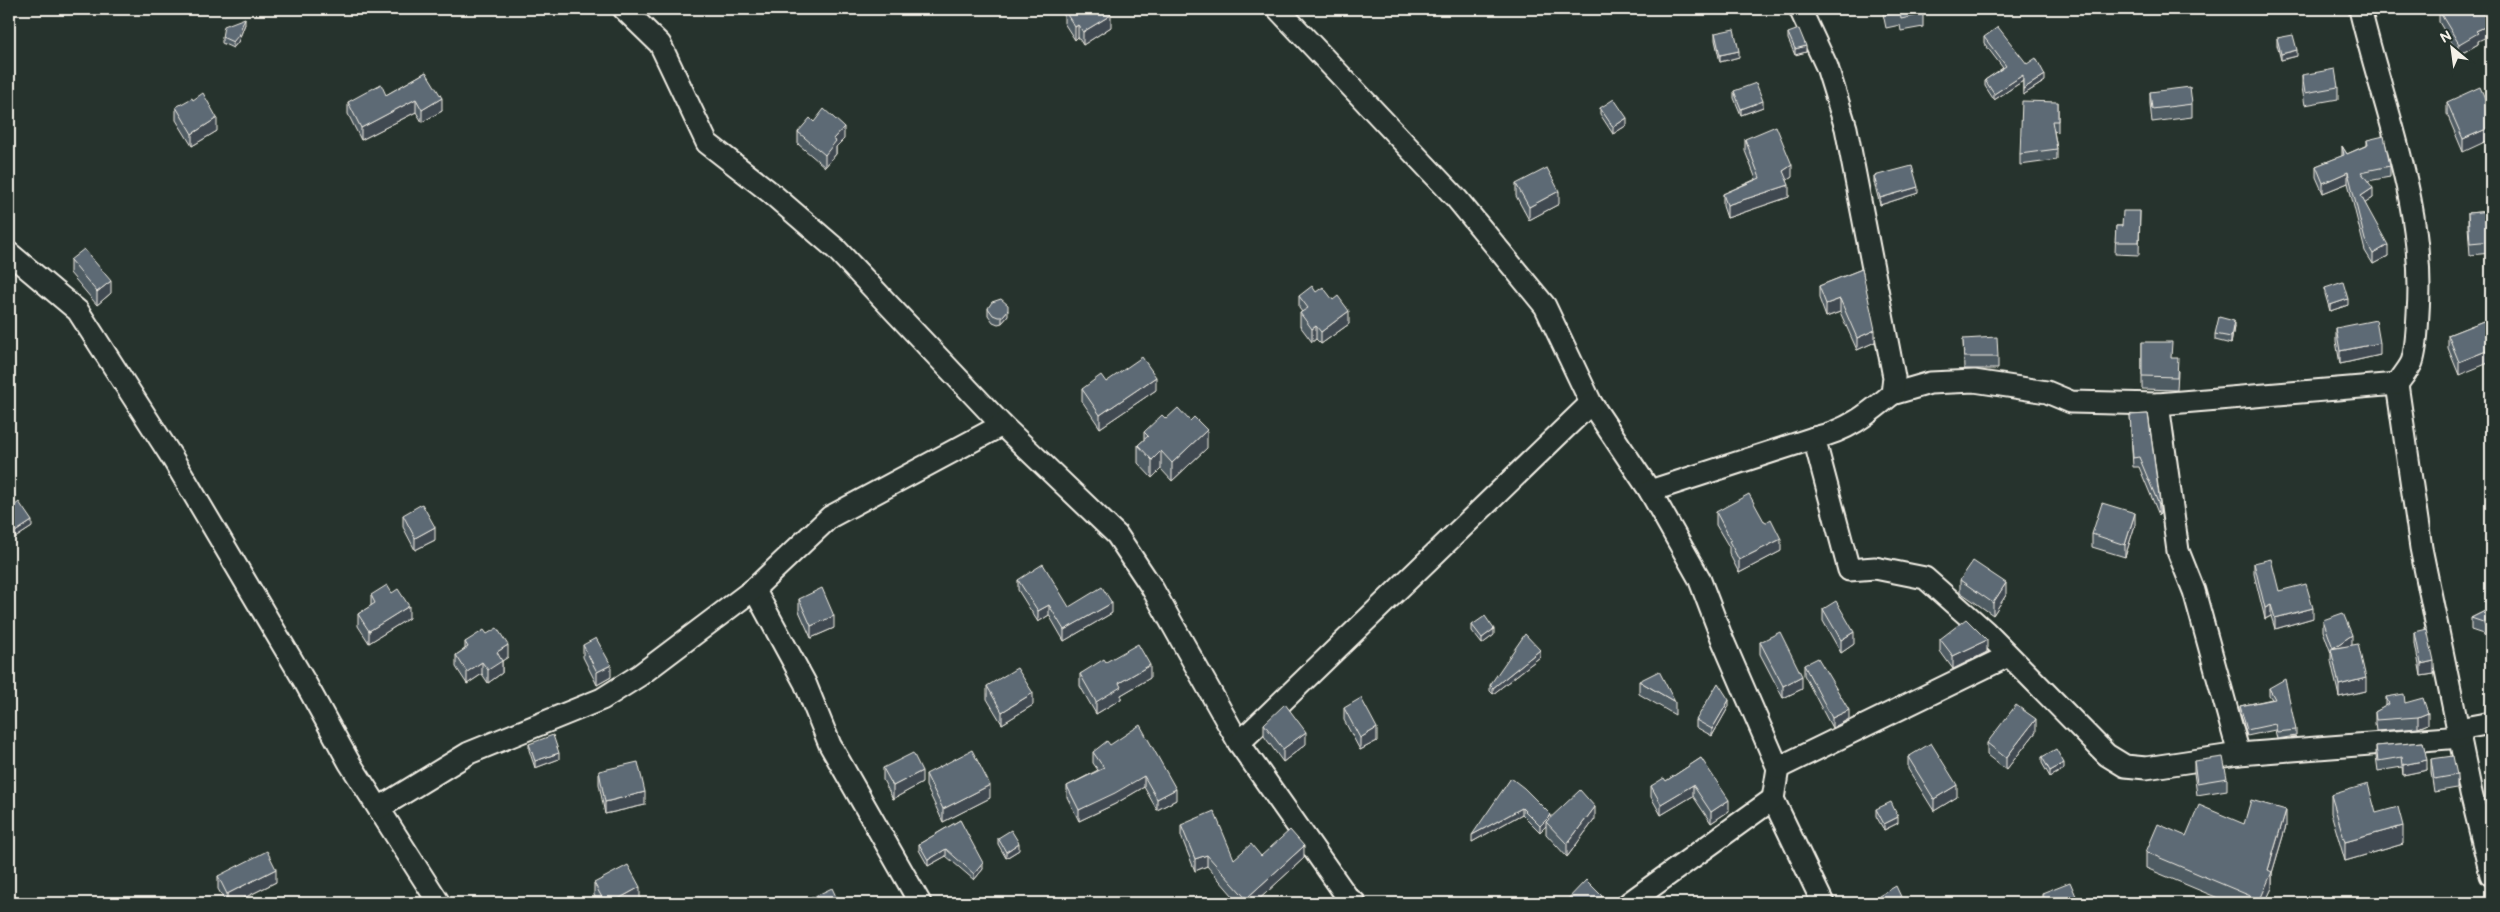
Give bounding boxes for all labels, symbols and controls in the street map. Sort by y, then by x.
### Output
north arrow [2428,22,2478,72]
text: N [2437,27,2455,47]

